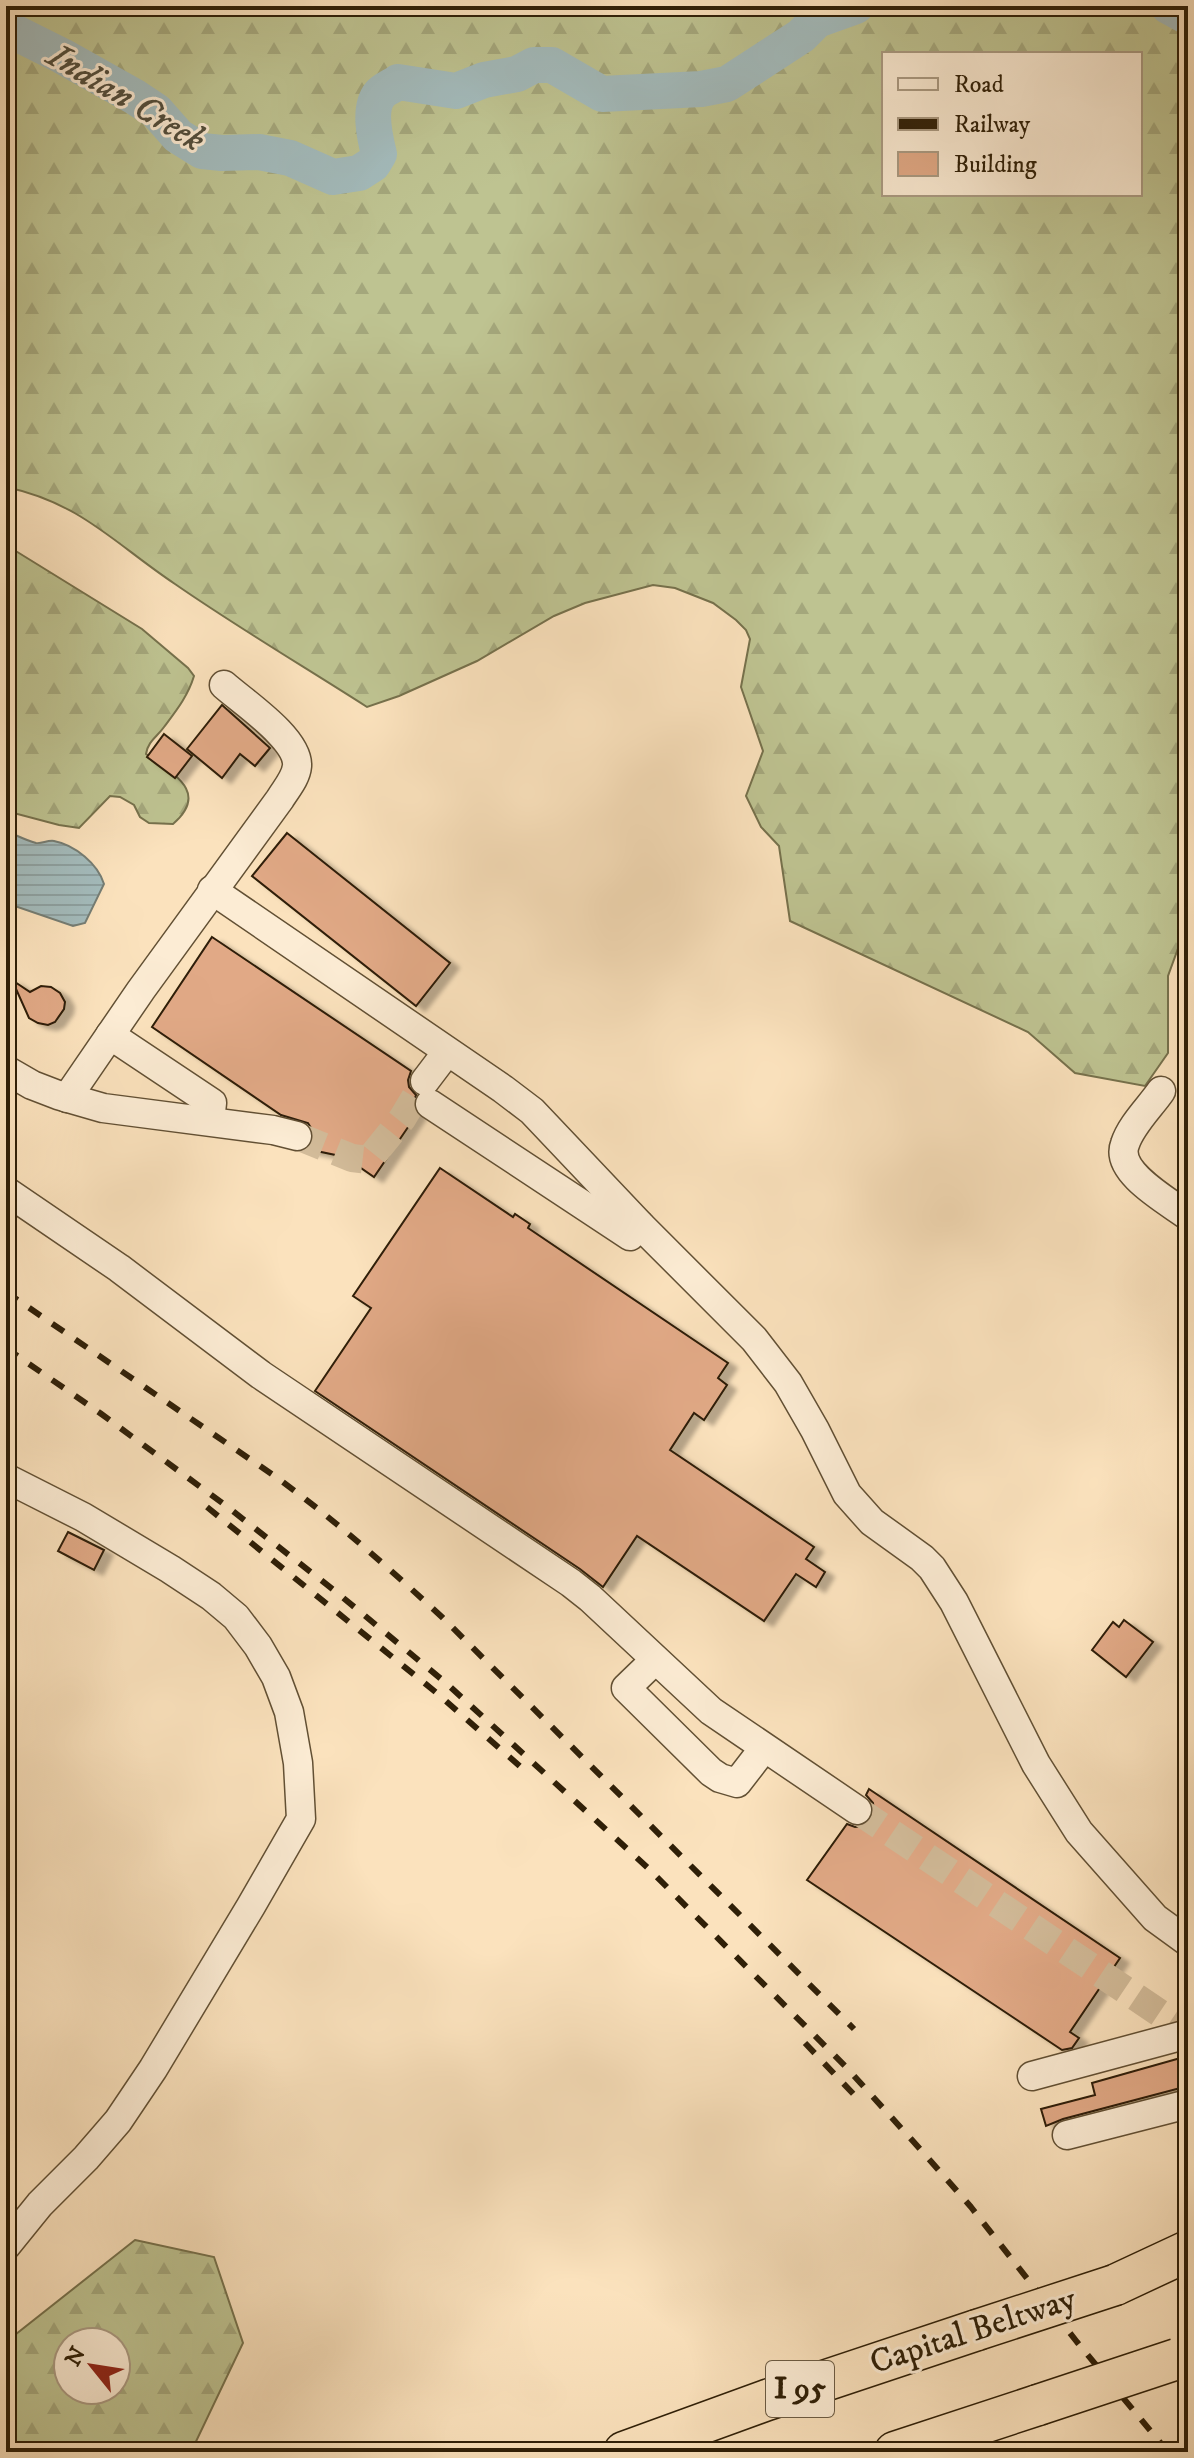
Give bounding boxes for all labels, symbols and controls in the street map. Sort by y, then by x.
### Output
water label: Indian Creek [37,32,213,163]
legend [882,52,1142,196]
text: Road [954,70,1004,100]
text: Railway [954,110,1031,140]
text: Building [954,150,1037,180]
street label: Capital Beltway [865,2278,1082,2384]
north arrow [52,2326,132,2406]
text: N [60,2342,92,2371]
road number: I 95 [766,2361,834,2417]

